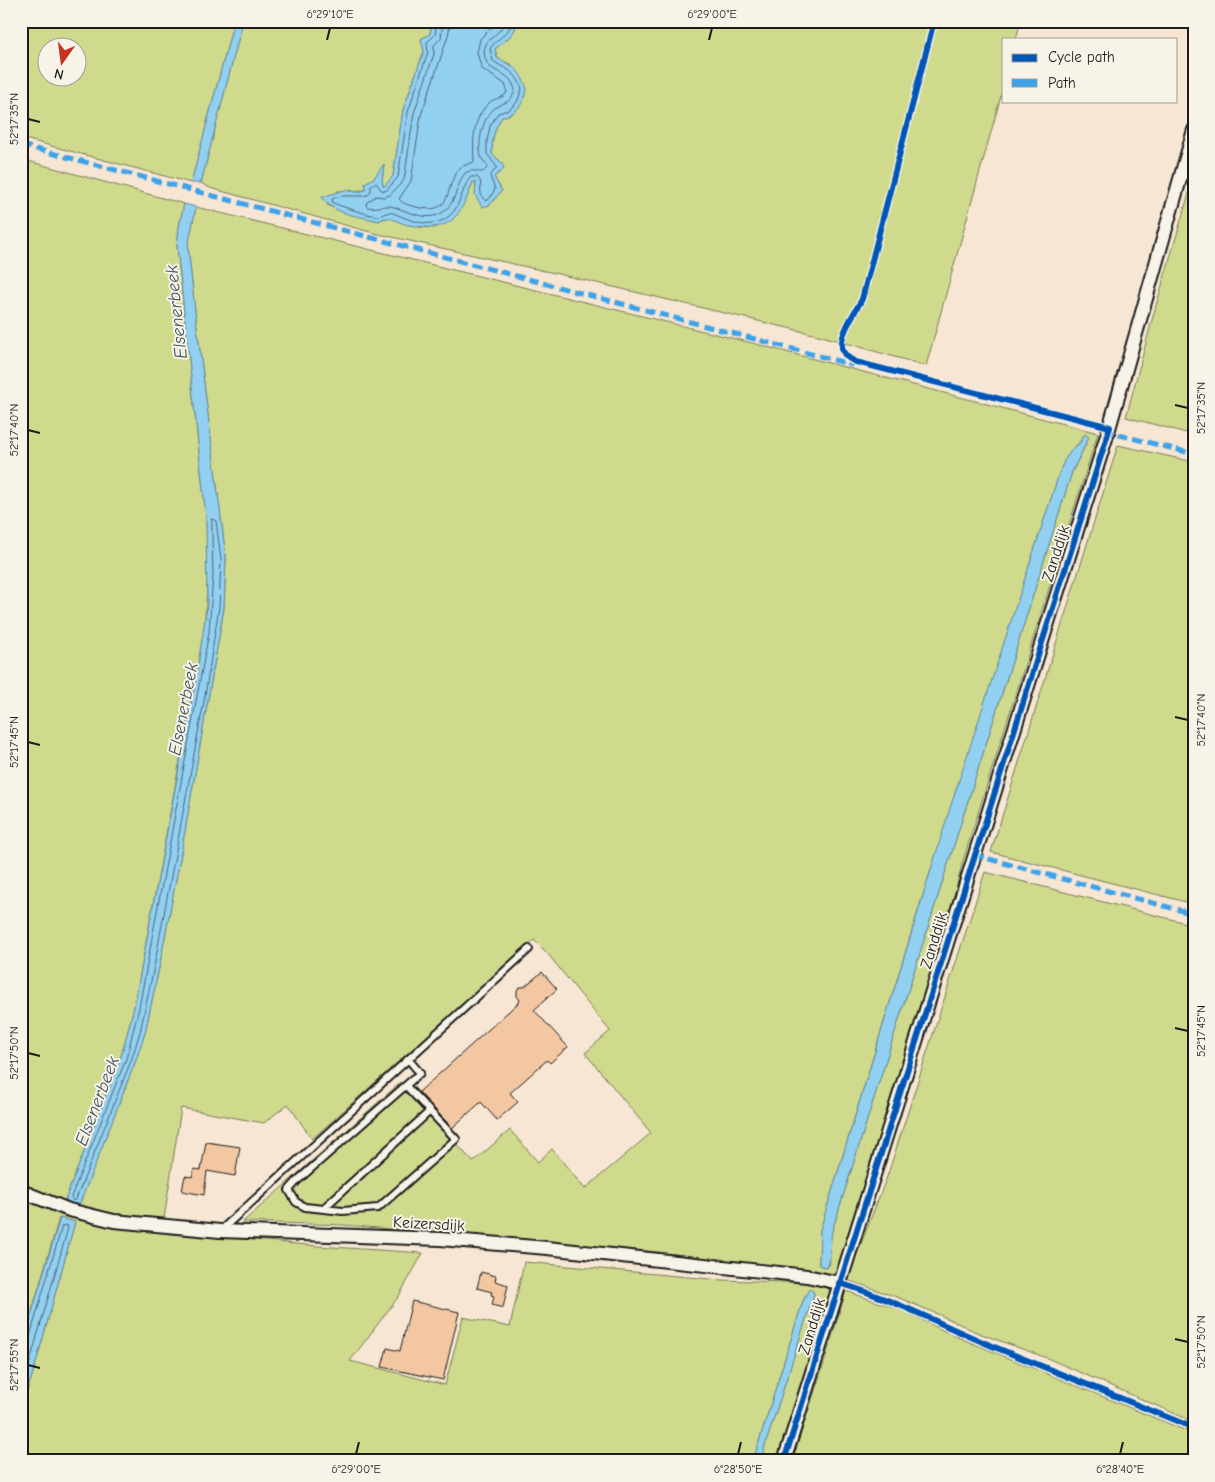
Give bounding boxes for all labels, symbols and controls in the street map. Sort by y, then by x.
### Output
text: 6°29'10"E [306,7,354,21]
text: 6°29'00"E [687,7,737,21]
north arrow [38,38,88,88]
legend [1002,38,1178,102]
text: Cycle path [1048,48,1115,66]
text: N [52,65,65,83]
text: Path [1048,74,1076,92]
text: 52°17'35"N [7,93,21,145]
water label: Elsenerbeek [161,264,192,360]
text: 52°17'35"N [1194,382,1208,434]
text: 52°17'40"N [7,404,21,456]
street label: Zanddijk [1038,522,1074,584]
water label: Elsenerbeek [164,661,203,757]
text: 52°17'40"N [1194,694,1208,746]
text: 52°17'45"N [7,716,21,768]
street label: Zanddijk [917,909,951,971]
text: 52°17'45"N [1194,1005,1208,1057]
text: 52°17'50"N [7,1026,21,1080]
water label: Elsenerbeek [71,1053,124,1149]
street label: Keizersdijk [393,1213,466,1235]
street label: Zanddijk [795,1295,829,1357]
text: 52°17'50"N [1194,1315,1208,1369]
text: 52°17'55"N [7,1339,21,1391]
text: 6°29'00"E [331,1462,381,1476]
text: 6°28'50"E [714,1462,762,1476]
text: 6°28'40"E [1096,1462,1144,1476]

